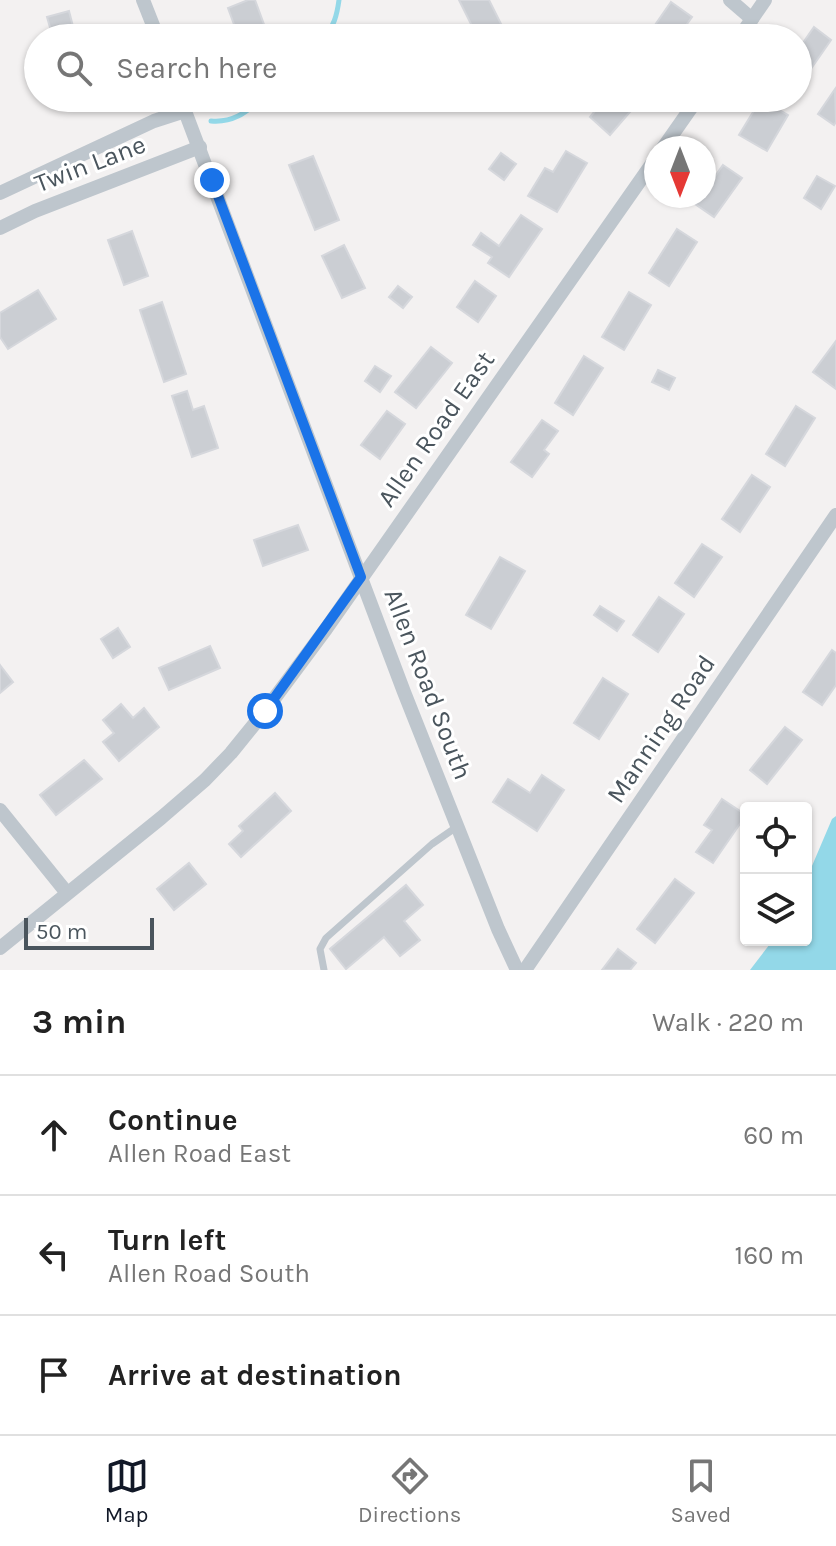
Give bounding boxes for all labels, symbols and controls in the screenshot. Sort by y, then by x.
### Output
search box [24,24,812,112]
icon: search [52,46,96,90]
text: Search here [116,50,277,86]
street label: Twin Lane [30,129,150,199]
north arrow [644,136,716,208]
route end [194,162,230,198]
street label: Allen Road East [371,345,501,513]
street label: Allen Road South [377,584,479,784]
street label: Manning Road [600,649,722,809]
route start [247,693,283,729]
map controls [740,802,812,946]
button: locate [740,802,812,874]
button: layers [740,874,812,946]
scale bar [24,914,154,950]
text: 50 m [36,919,87,945]
text: 3 min [32,1002,126,1042]
text: Walk · 220 m [652,1007,804,1038]
text: Continue [108,1102,238,1138]
icon: ahead [32,1113,76,1157]
text: 60 m [743,1120,804,1151]
text: Allen Road East [108,1138,291,1169]
text: Turn left [108,1222,226,1258]
icon: left [32,1233,76,1277]
text: 160 m [735,1240,804,1271]
text: Allen Road South [108,1258,310,1289]
icon: arrive [32,1353,76,1397]
text: Arrive at destination [108,1357,402,1393]
tab: Map [105,1454,149,1528]
tab: Directions [358,1454,461,1528]
tab: Saved [671,1454,731,1528]

